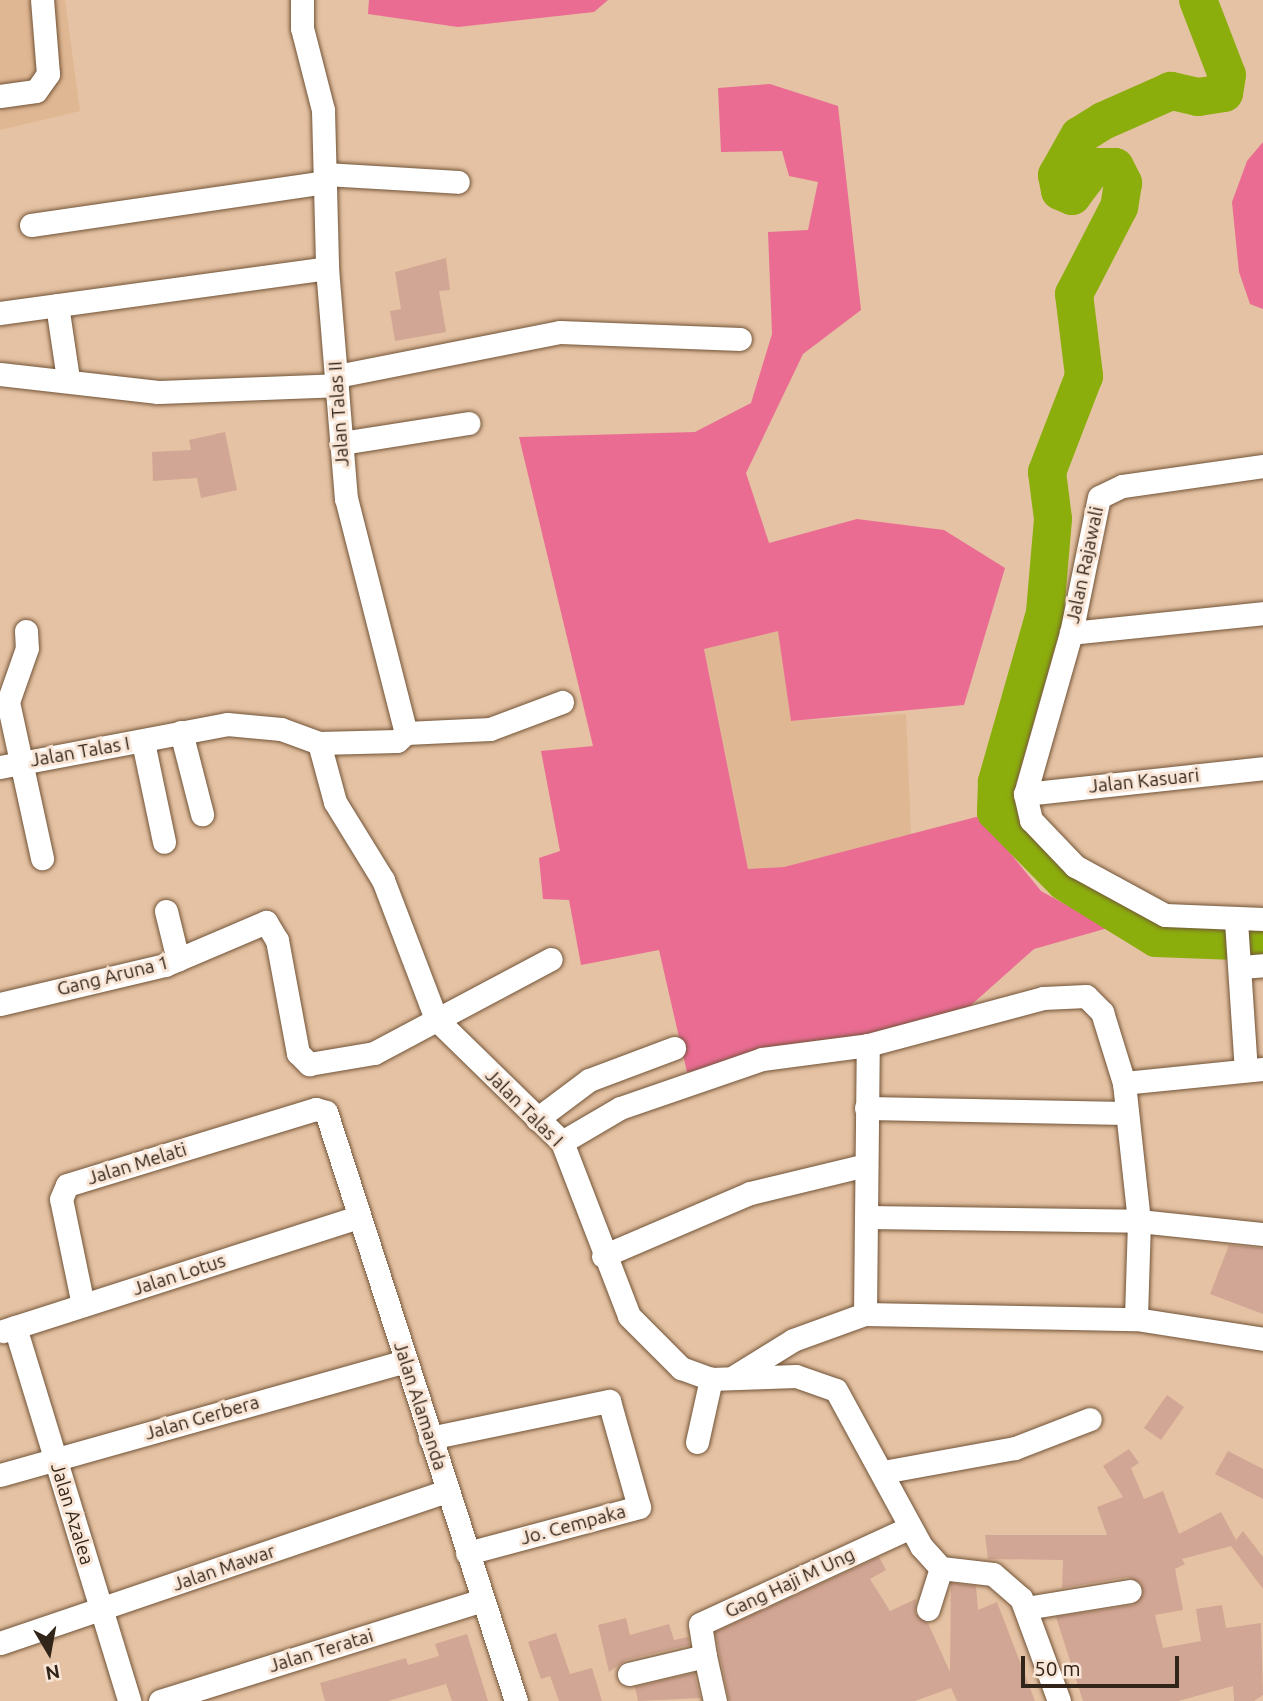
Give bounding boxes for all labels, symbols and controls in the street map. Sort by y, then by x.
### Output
street label: Jalan Talas II [324,360,354,468]
street label: Jalan Rajawali [1061,504,1109,626]
street label: Jalan Talas I [28,732,132,772]
street label: Jalan Kasuari [1088,764,1200,798]
street label: Gang Aruna 1 [55,951,171,1001]
street label: Jalan Talas I [480,1064,568,1152]
street label: Jalan Melati [84,1138,190,1190]
street label: Jalan Lotus [130,1249,228,1301]
street label: Jalan Alamanda [388,1339,452,1473]
street label: Jalan Gerbera [142,1391,262,1445]
street label: Jalan Azalea [46,1460,98,1568]
street label: Jo. Cempaka [518,1500,628,1550]
street label: Jalan Mawar [170,1540,278,1596]
street label: Gang Haji M Ung [721,1543,859,1623]
north arrow [14,1617,84,1687]
street label: Jalan Teratai [266,1624,376,1678]
scale bar [1025,1642,1182,1686]
text: 50 m [1034,1656,1081,1680]
text: N [44,1661,62,1685]

